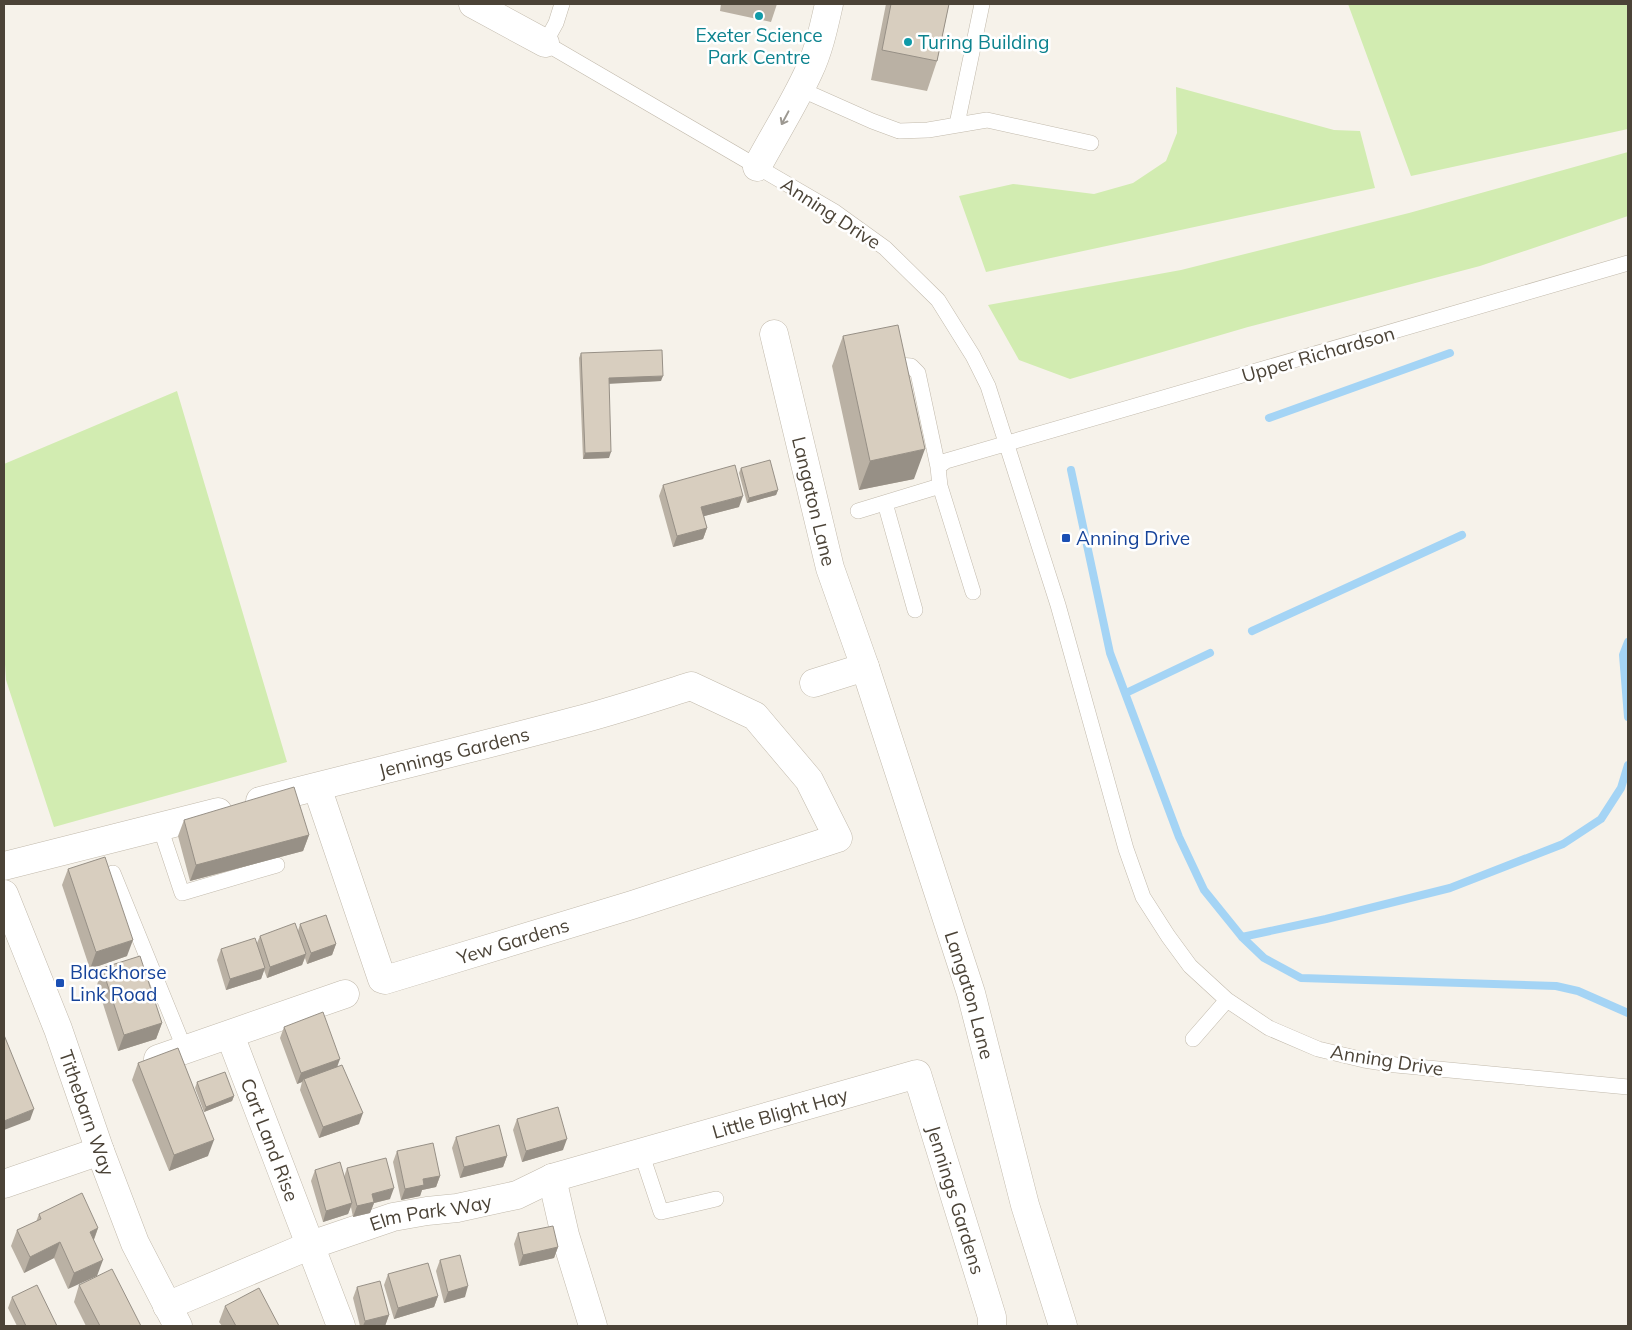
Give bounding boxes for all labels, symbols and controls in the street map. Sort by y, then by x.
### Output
marker: Exeter Science Park Centre [753,10,765,22]
place label: Exeter Science Park Centre [696,23,822,69]
place label: Turing Building [918,30,1049,54]
marker: Turing Building [902,36,914,48]
one-way arrow [780,110,790,125]
street label: Anning Drive [777,172,885,254]
street label: Upper Richardson [1239,321,1397,387]
street label: Langaton Lane [787,434,841,569]
place label: Anning Drive [1076,526,1190,550]
marker: Anning Drive [1060,532,1072,544]
street label: Jennings Gardens [376,721,532,783]
street label: Yew Gardens [453,913,572,970]
street label: Langaton Lane [940,928,999,1062]
place label: Blackhorse Link Road [70,960,167,1006]
marker: Blackhorse Link Road [54,977,66,989]
street label: Anning Drive [1329,1039,1445,1081]
street label: Tithebarn Way [54,1047,120,1179]
street label: Cart Land Rise [236,1075,304,1205]
street label: Little Blight Hay [709,1082,851,1144]
street label: Jennings Gardens [921,1122,990,1277]
street label: Elm Park Way [366,1189,494,1236]

